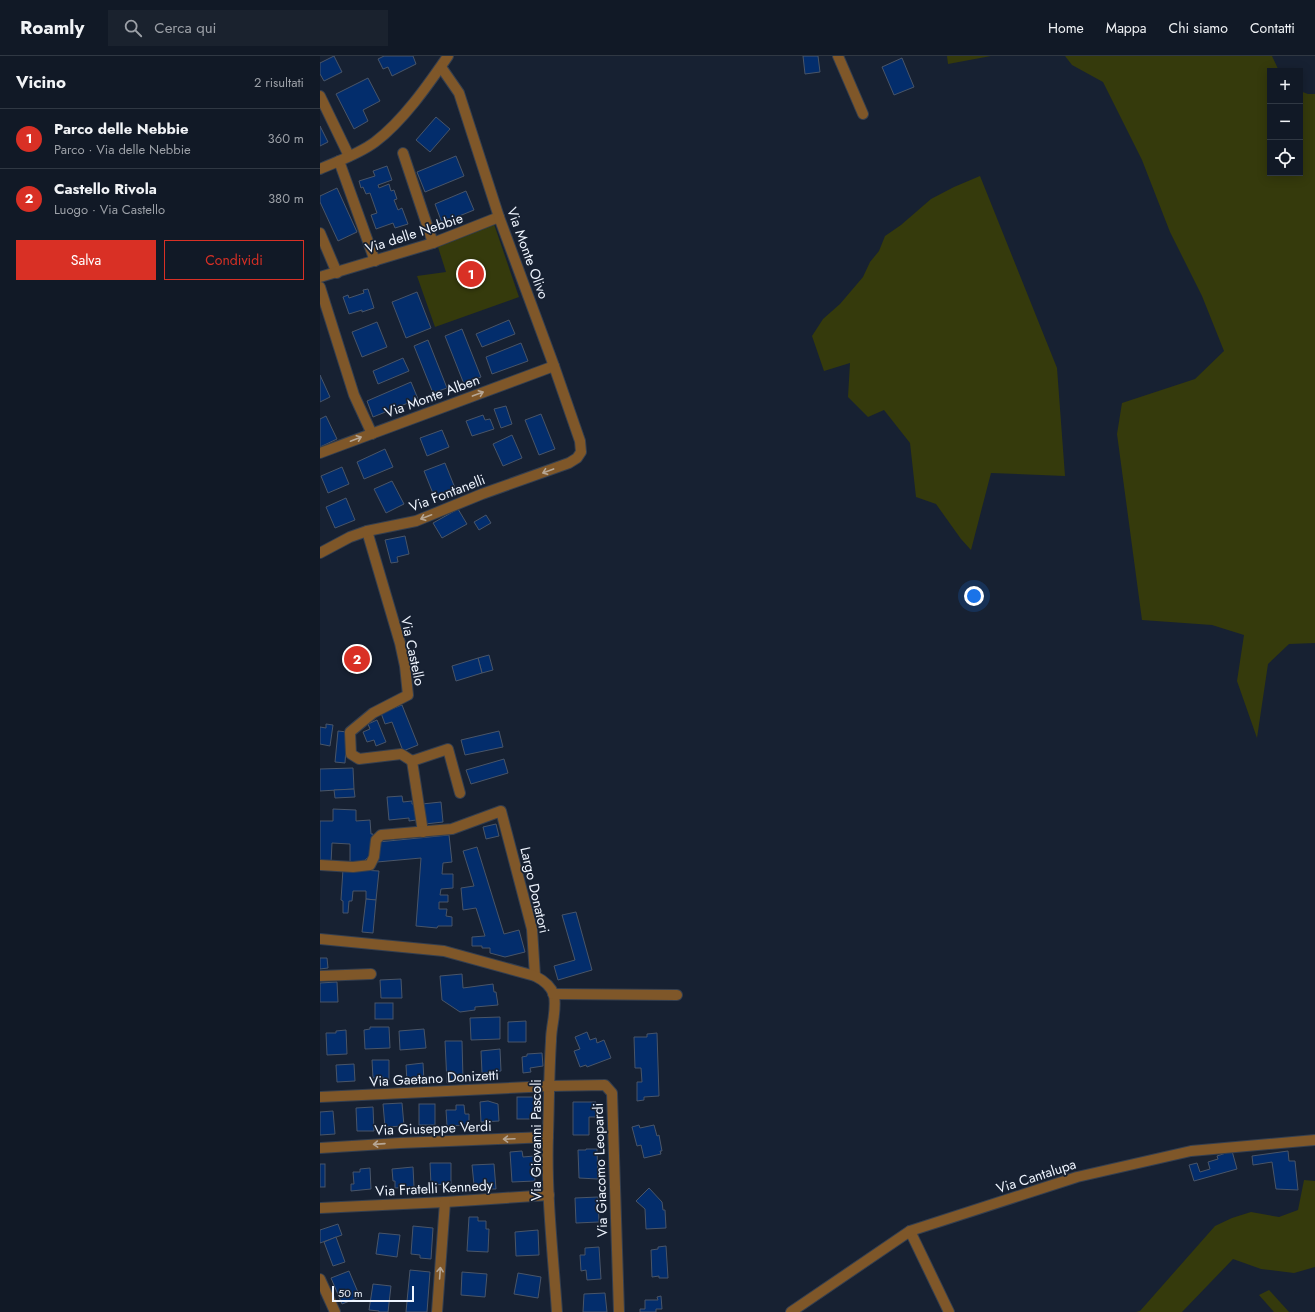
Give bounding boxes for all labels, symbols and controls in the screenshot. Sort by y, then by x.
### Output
search box [108,10,388,46]
text: Roamly [20,14,84,41]
icon: search [122,17,144,39]
text: Cerca qui [154,17,217,39]
text: Home [1048,18,1084,38]
text: Mappa [1106,18,1147,38]
text: Chi siamo [1169,18,1228,38]
text: Contatti [1250,18,1295,38]
map controls [1267,68,1303,176]
button: + [1267,68,1303,104]
text: Vicino [16,70,66,94]
text: 2 risultati [254,73,304,92]
button: − [1267,104,1303,140]
text: Parco delle Nebbie [54,118,188,140]
text: 1 [26,129,32,148]
text: 360 m [268,129,304,148]
text: Parco · Via delle Nebbie [54,140,191,159]
button: locate [1267,140,1303,176]
text: Castello Rivola [54,178,157,200]
text: 2 [25,189,33,208]
text: 380 m [268,189,304,208]
text: Luogo · Via Castello [54,200,165,219]
street label: Via Monte Olivo [502,204,554,302]
street label: Via delle Nebbie [363,208,465,258]
button: Salva [16,240,156,280]
button: Condividi [164,240,304,280]
pin: 1 [458,259,484,289]
street label: Via Monte Alben [382,370,482,422]
one-way arrow [472,390,485,397]
one-way arrow [350,435,362,443]
one-way arrow [542,467,554,475]
street label: Via Fontanelli [406,469,488,517]
one-way arrow [421,513,433,521]
your location [964,586,984,606]
street label: Via Castello [396,614,430,688]
pin: 2 [344,644,370,674]
street label: Largo Donatori [515,845,555,935]
street label: Via Gaetano Donizetti [369,1065,499,1091]
street label: Via Giovanni Pascoli [526,1079,546,1201]
street label: Via Giacomo Leopardi [588,1102,612,1238]
street label: Via Giuseppe Verdi [374,1116,492,1140]
one-way arrow [503,1135,516,1142]
one-way arrow [373,1140,386,1148]
street label: Via Cantalupa [994,1154,1078,1198]
street label: Via Fratelli Kennedy [375,1175,494,1201]
one-way arrow [436,1267,443,1280]
scale bar [332,1284,414,1303]
text: 50 m [338,1285,363,1301]

